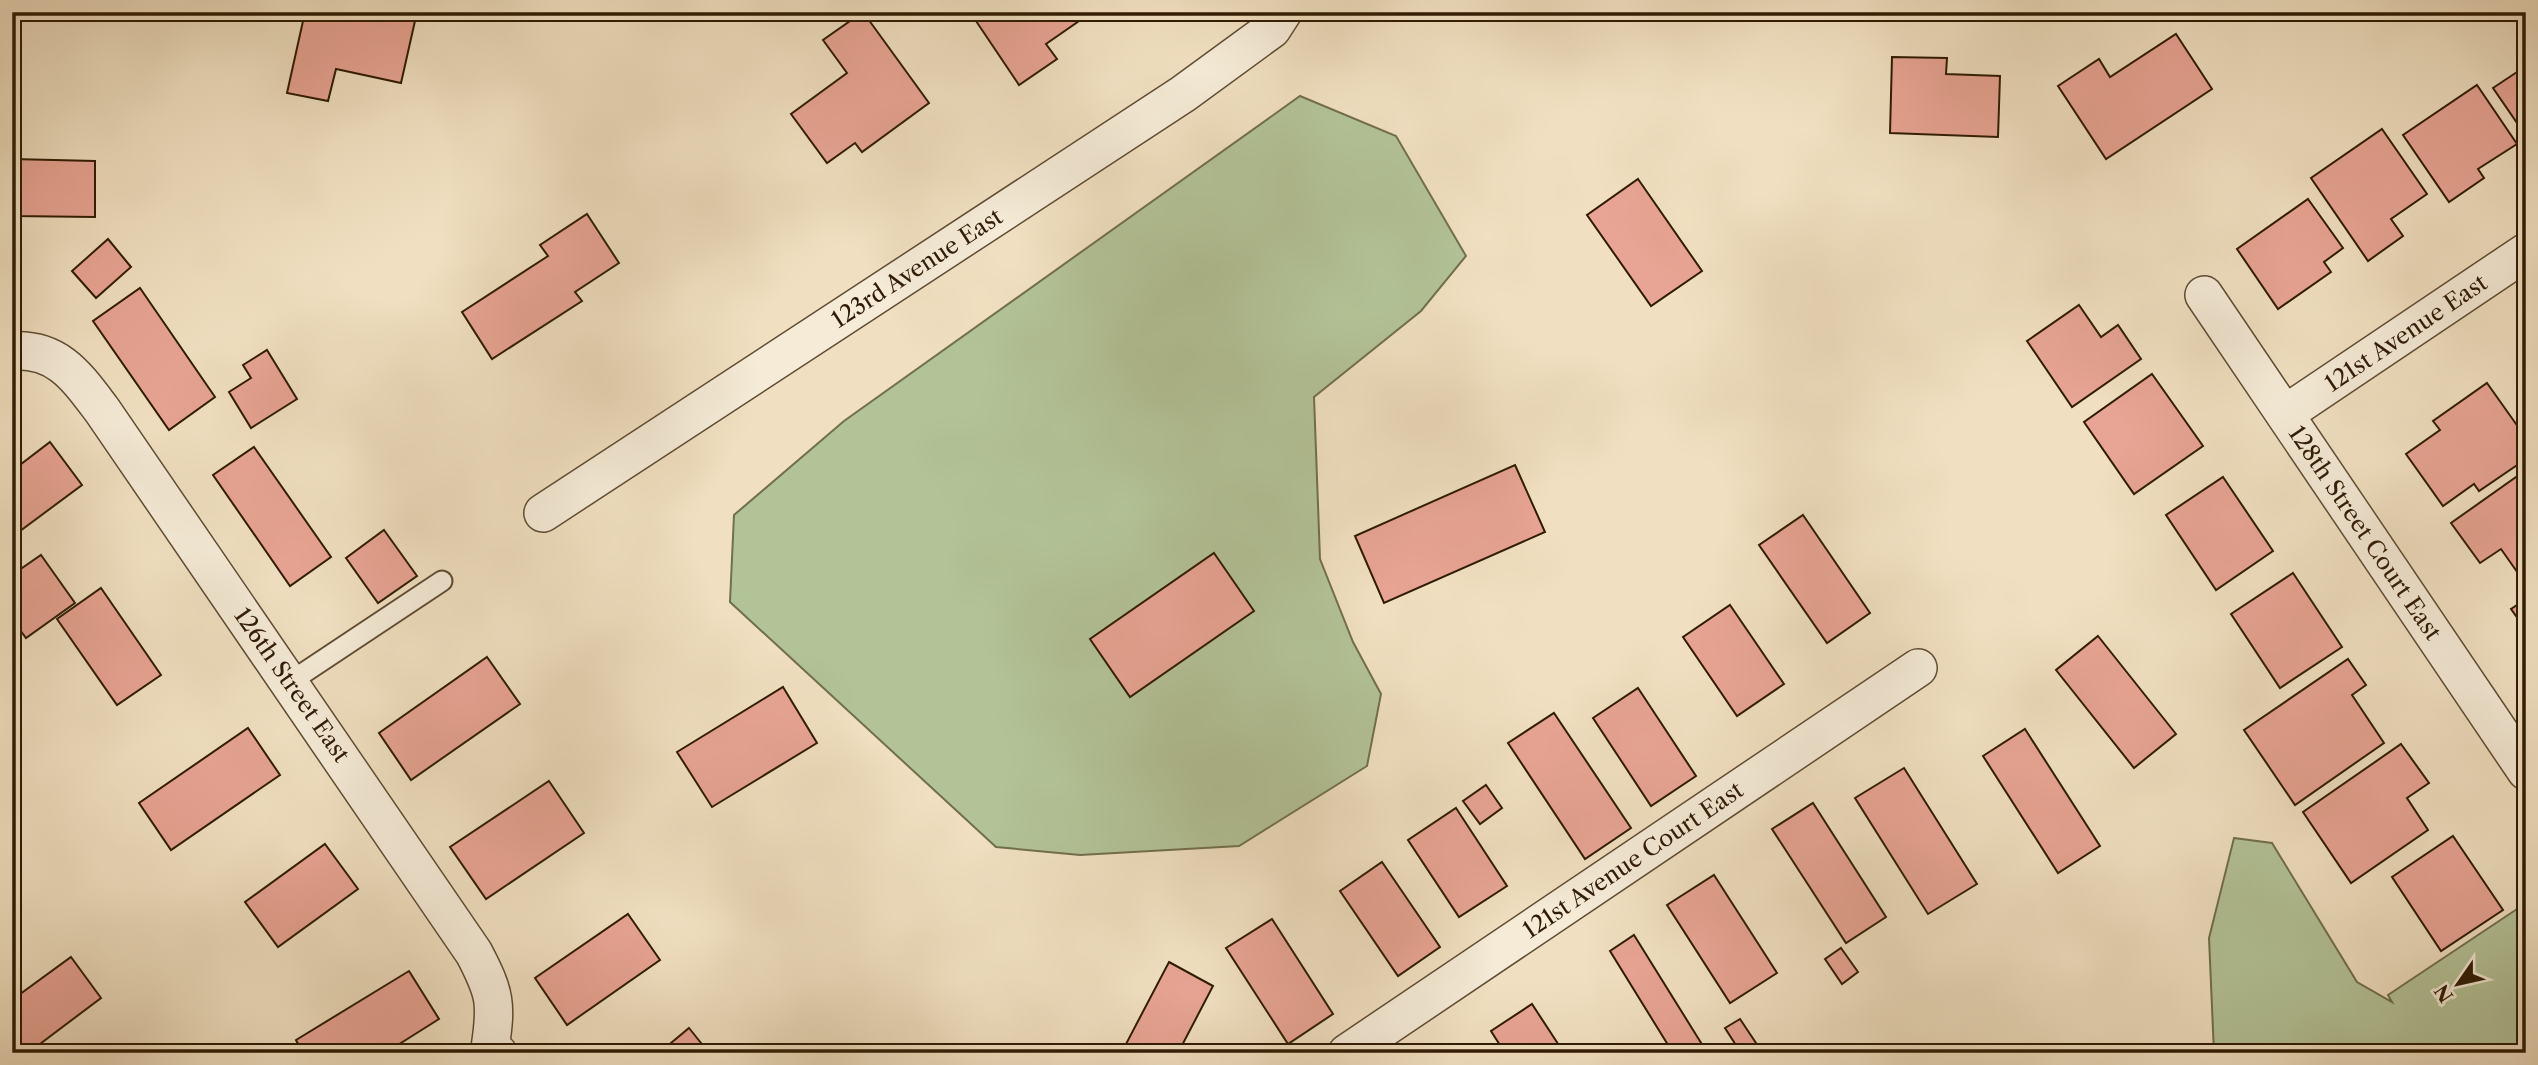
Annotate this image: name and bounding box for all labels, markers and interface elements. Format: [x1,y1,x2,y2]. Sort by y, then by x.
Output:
street label: 123rd Avenue East [826,202,1008,334]
street label: 121st Avenue East [2320,268,2492,398]
street label: 128th Street Court East [2283,421,2447,645]
street label: 126th Street East [228,602,356,768]
street label: 121st Avenue Court East [1518,776,1748,944]
north arrow [2422,950,2492,1020]
text: N [2430,980,2458,1007]

